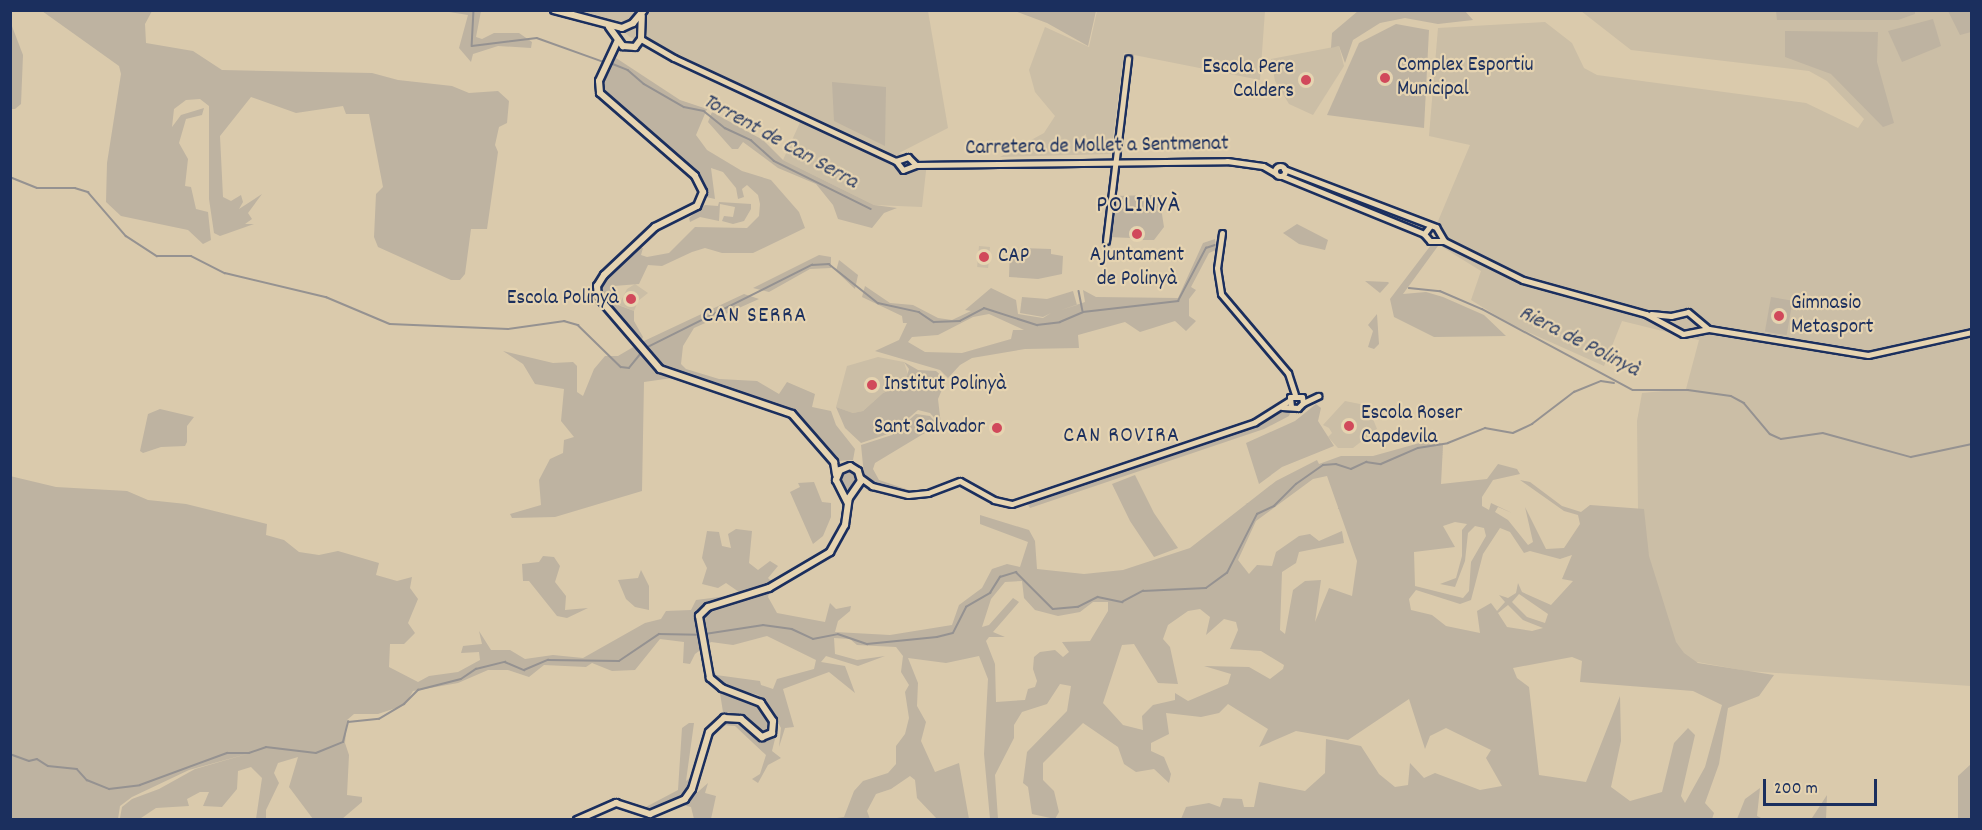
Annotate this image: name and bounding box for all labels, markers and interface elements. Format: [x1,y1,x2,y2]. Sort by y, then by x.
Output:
place label: Complex Esportiu Municipal [1397,53,1533,103]
place label: Escola Pere Calders [1202,55,1294,105]
marker: Complex Esportiu Municipal [1378,71,1392,85]
marker: Escola Pere Calders [1299,73,1313,87]
water label: Torrent de Can Serra [698,88,862,196]
street label: Carretera de Mollet a Sentmenat [965,132,1229,162]
district label: POLINYÀ [1096,193,1182,221]
marker: Ajuntament de Polinyà [1130,227,1144,241]
place label: Ajuntament de Polinyà [1090,243,1184,293]
place label: CAP [998,244,1029,270]
marker: CAP [975,248,993,266]
place label: Escola Polinyà [507,286,619,312]
place label: Gimnasio Metasport [1791,291,1874,341]
marker: Escola Polinyà [624,292,638,306]
water label: Riera de Polinyà [1514,300,1644,384]
district label: CAN SERRA [702,304,808,330]
marker: Gimnasio Metasport [1772,309,1786,323]
place label: Institut Polinyà [884,372,1006,398]
marker: Institut Polinyà [865,378,879,392]
place label: Escola Roser Capdevila [1361,401,1462,451]
place label: Sant Salvador [874,415,985,441]
marker: Escola Roser Capdevila [1342,419,1356,433]
marker: Sant Salvador [990,421,1004,435]
district label: CAN ROVIRA [1063,424,1181,450]
scale bar [1766,767,1880,805]
text: 200 m [1774,777,1818,802]

